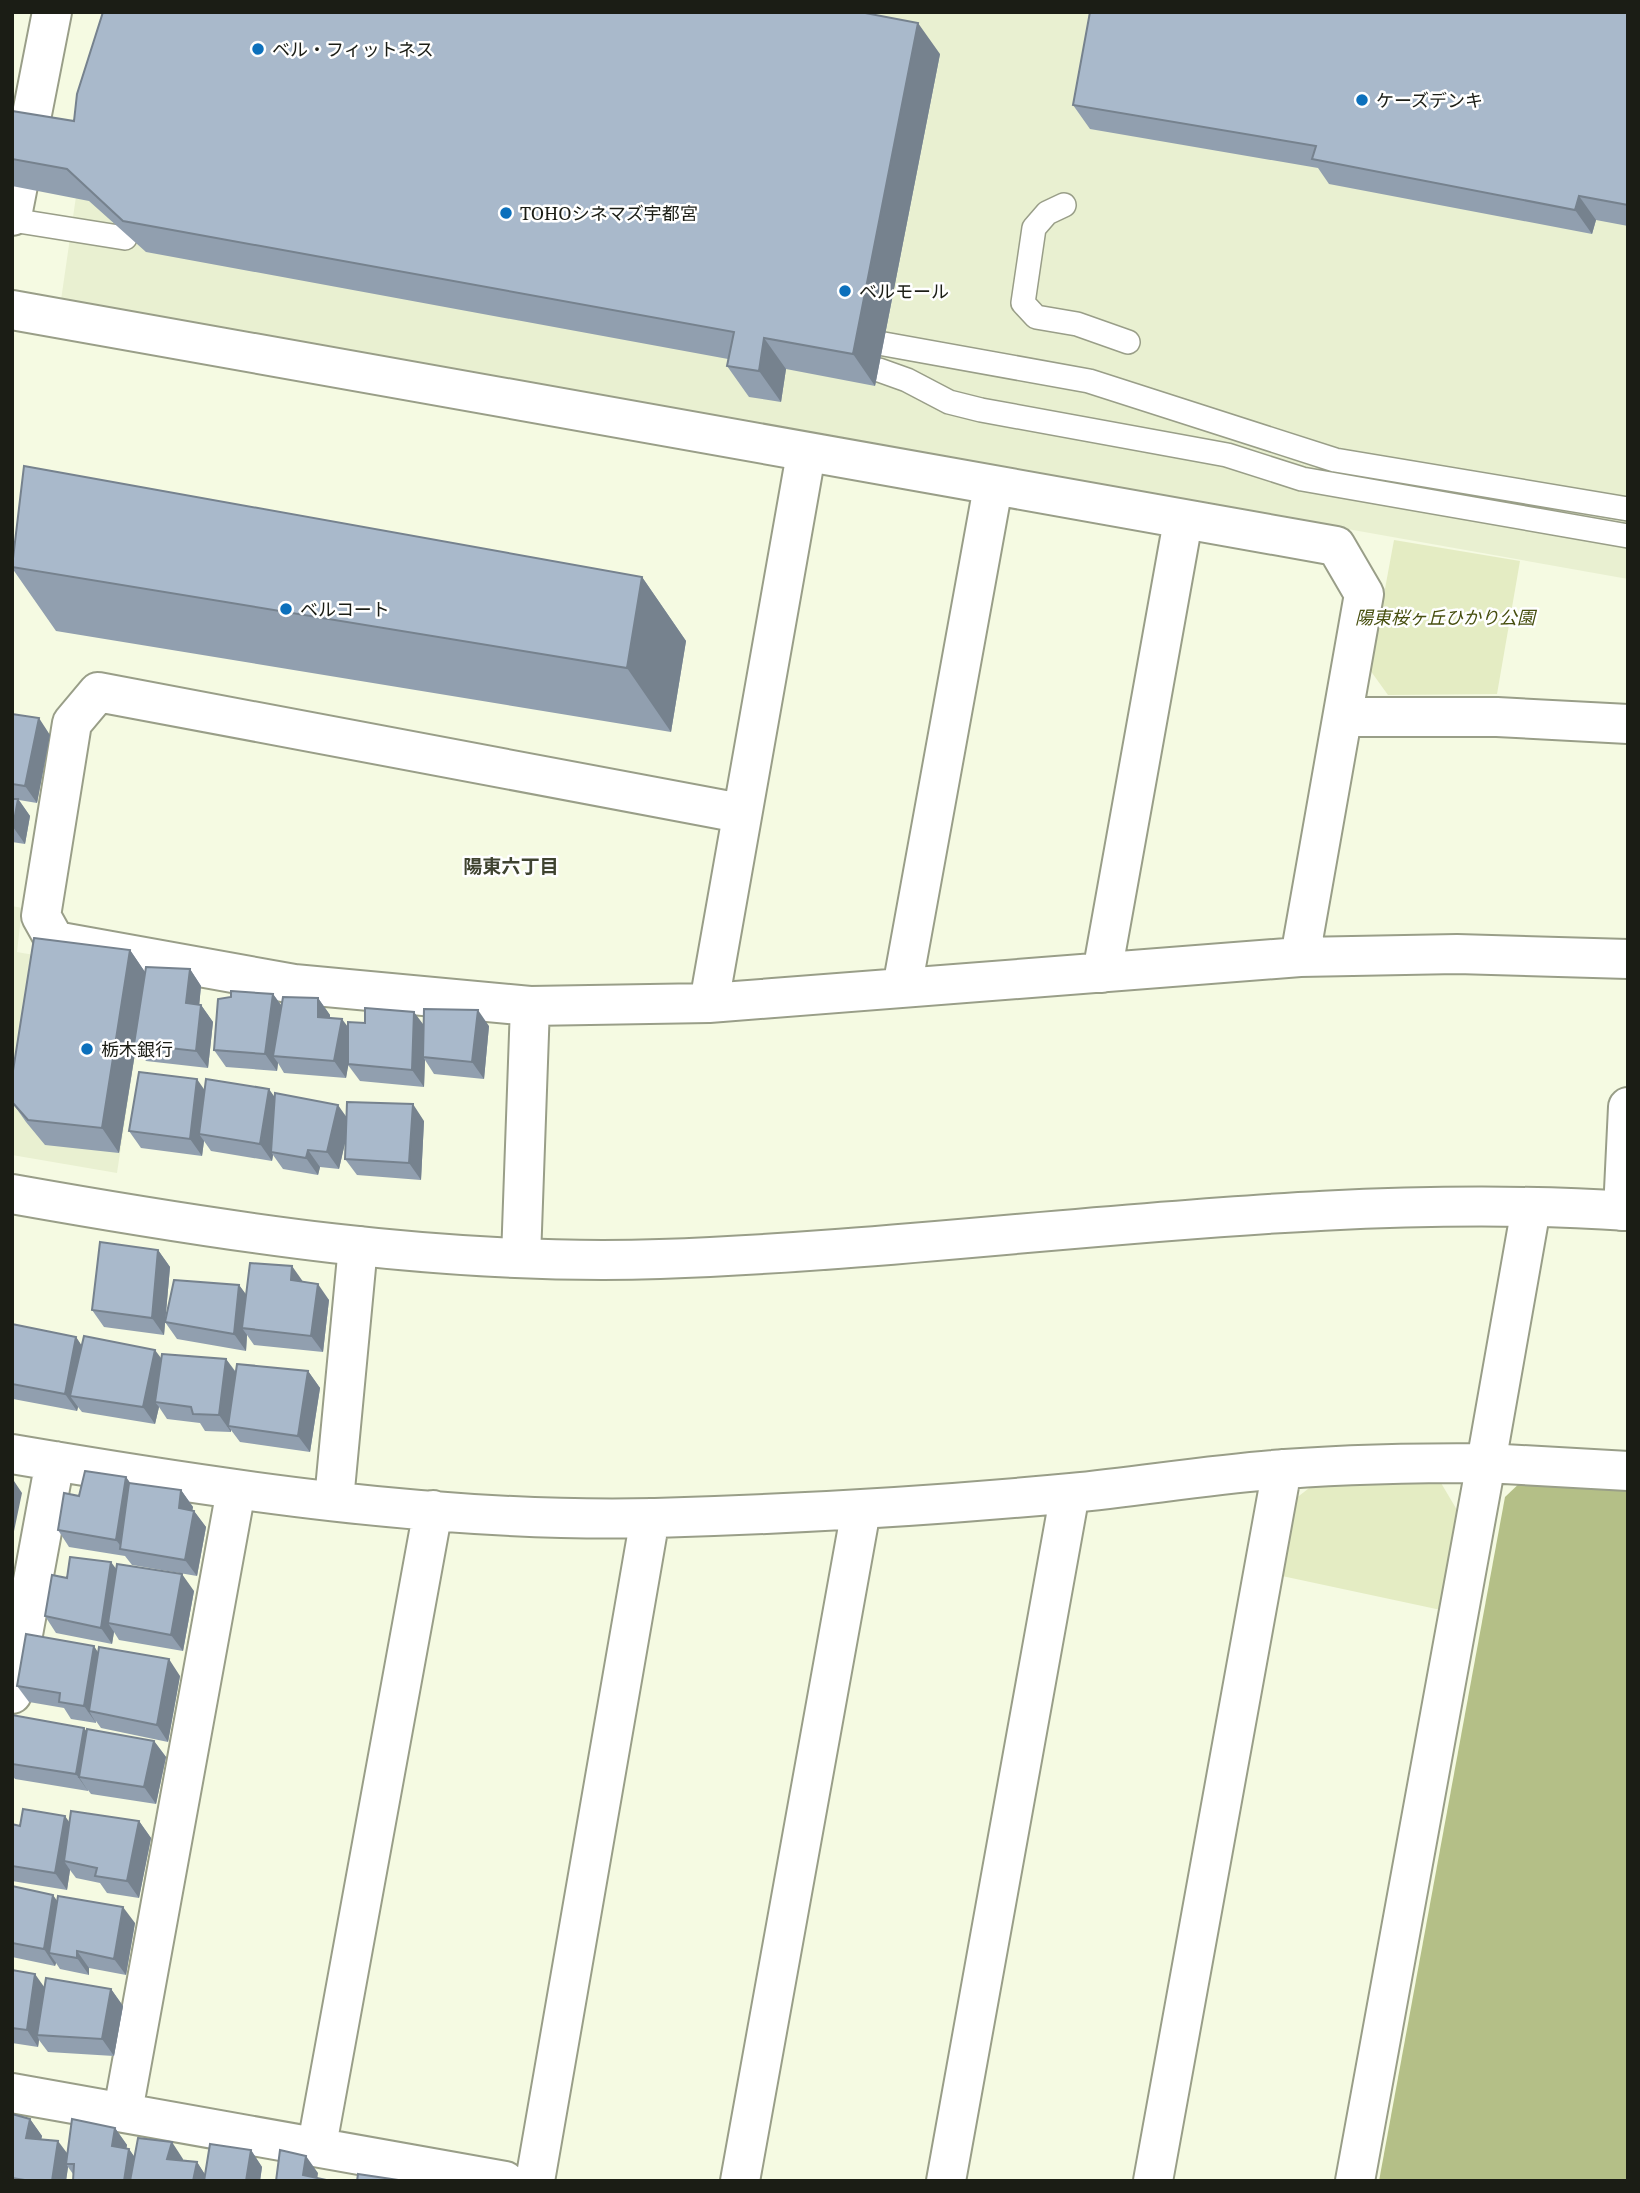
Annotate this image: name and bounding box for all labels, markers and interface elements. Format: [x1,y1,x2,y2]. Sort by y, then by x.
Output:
place label: ベル・フィットネス [272,37,434,61]
marker: ベル・フィットネス [250,41,266,57]
place label: ケーズデンキ [1376,88,1483,112]
marker: ケーズデンキ [1354,92,1370,108]
place label: TOHOシネマズ宇都宮 [520,201,698,225]
marker: TOHOシネマズ宇都宮 [498,205,514,221]
place label: ベルモール [859,279,949,303]
marker: ベルモール [837,283,853,299]
place label: ベルコート [300,597,390,621]
marker: ベルコート [278,601,294,617]
park label: 陽東桜ヶ丘ひかり公園 [1355,605,1538,629]
district label: 陽東六丁目 [463,853,559,879]
place label: 栃木銀行 [101,1037,173,1061]
marker: 栃木銀行 [79,1041,95,1057]

